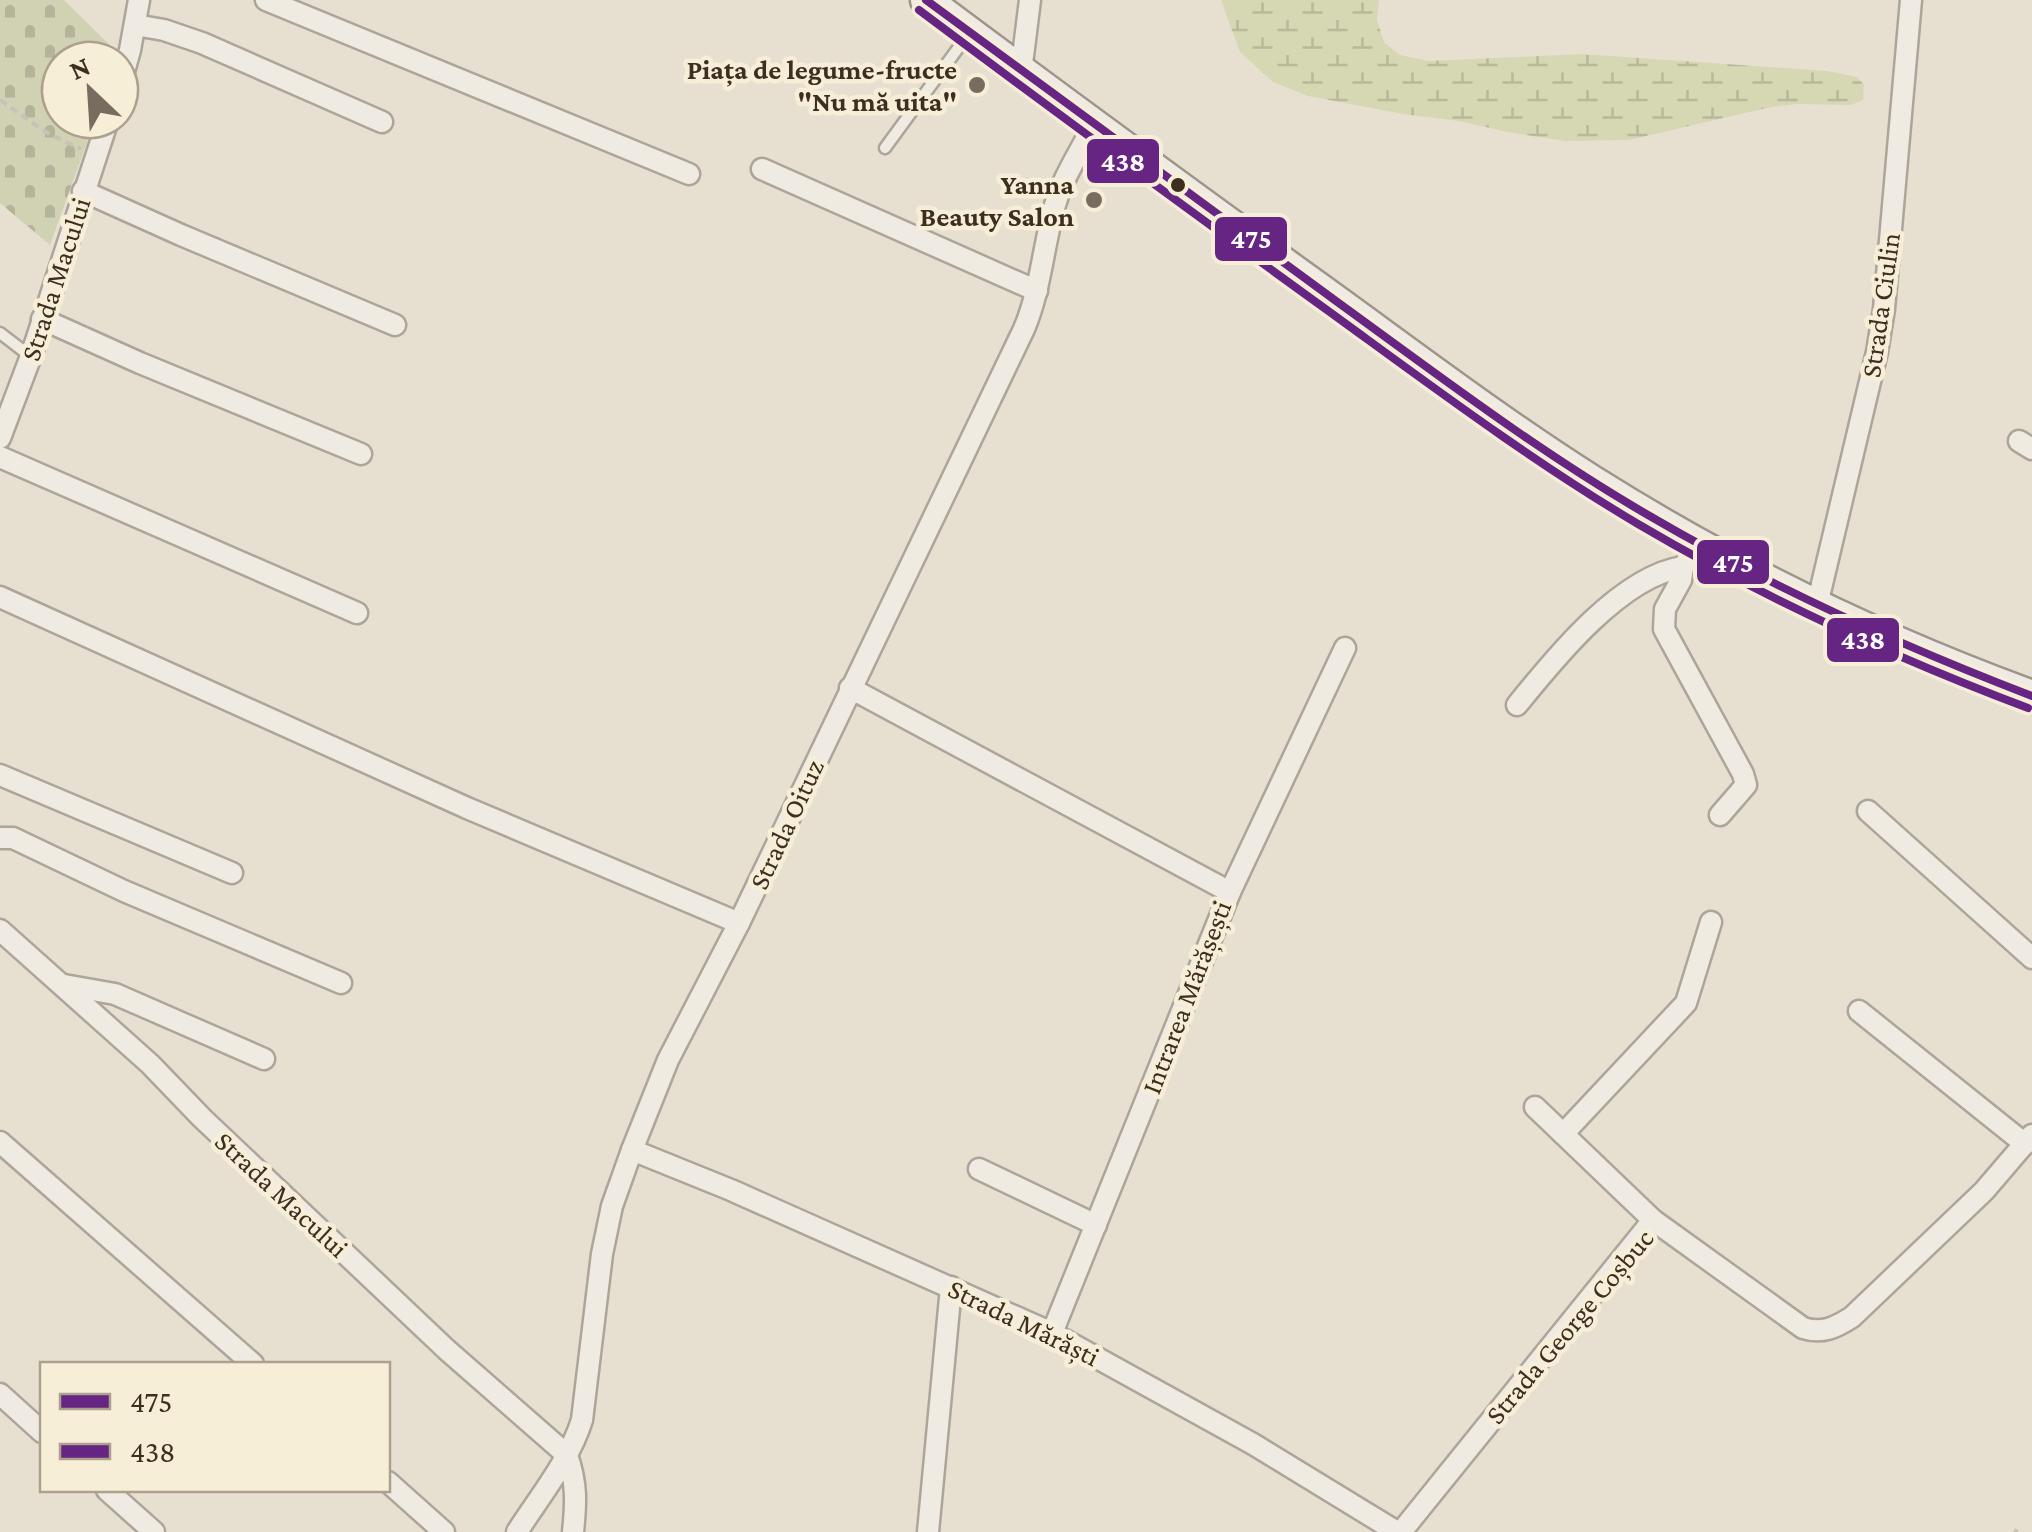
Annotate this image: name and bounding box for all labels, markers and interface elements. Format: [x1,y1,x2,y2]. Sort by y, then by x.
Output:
north arrow [40,40,140,140]
text: N [64,50,95,86]
place label: Piața de legume-fructe "Nu mă uita" [687,54,957,117]
marker: Piața de legume-fructe "Nu mă uita" [966,74,988,96]
line badge: 438 [1085,137,1161,185]
text: 438 [1101,146,1145,177]
place label: Yanna Beauty Salon [920,169,1074,232]
unlabelled marker [1168,175,1188,195]
marker: Yanna Beauty Salon [1083,189,1105,211]
street label: Strada Macului [14,194,96,365]
line badge: 475 [1213,215,1289,263]
text: 475 [1230,223,1272,254]
street label: Strada Ciulin [1855,231,1906,380]
line badge: 475 [1695,538,1771,586]
text: 475 [1712,547,1754,578]
line badge: 438 [1825,616,1901,664]
text: 438 [1841,624,1885,655]
street label: Strada Oituz [743,754,830,894]
street label: Intrarea Mărășești [1135,896,1239,1099]
street label: Strada Macului [209,1125,354,1264]
street label: Strada George Coșbuc [1479,1223,1661,1431]
street label: Strada Mărăști [942,1273,1104,1374]
legend [40,1362,390,1492]
text: 475 [130,1385,172,1418]
text: 438 [130,1435,175,1468]

